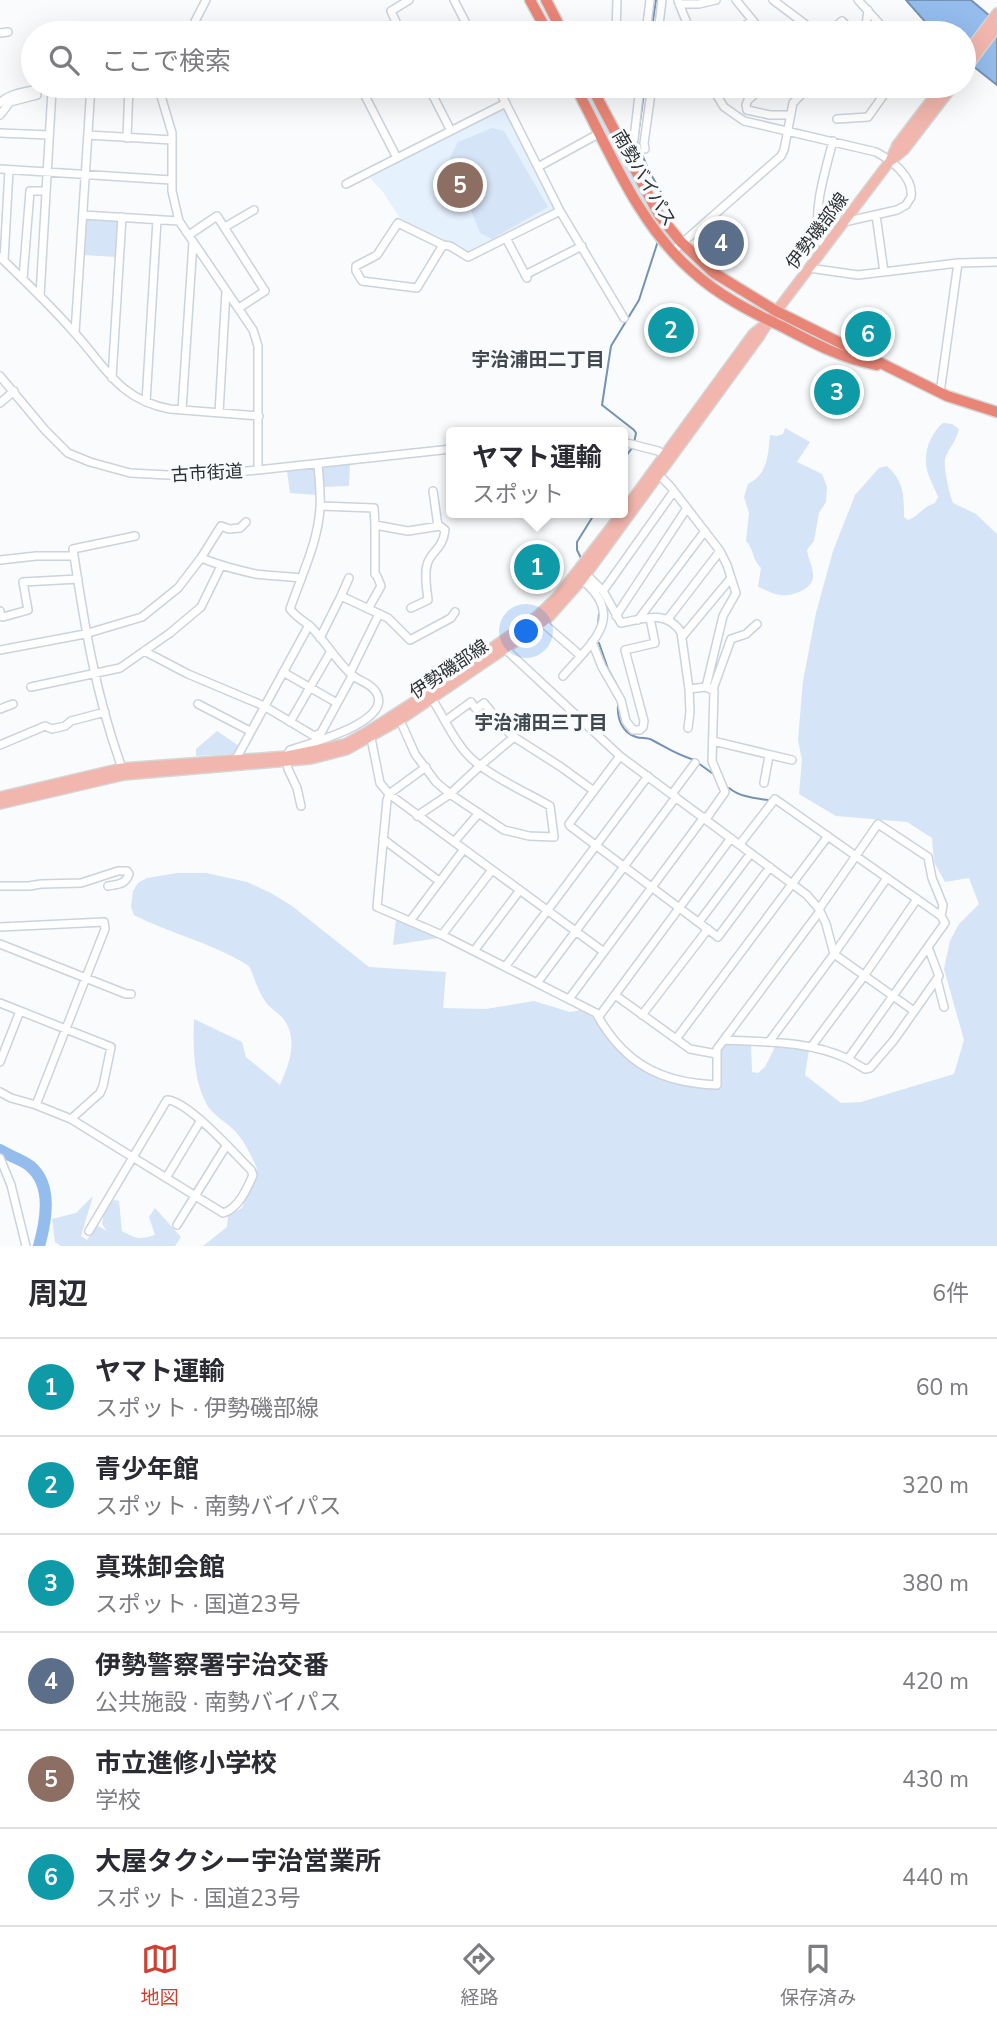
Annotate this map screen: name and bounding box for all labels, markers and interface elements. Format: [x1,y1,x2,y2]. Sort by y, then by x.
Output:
search box [21,21,976,98]
icon: search [45,41,83,79]
text: ここで検索 [101,44,231,79]
street label: 南勢バイパス [607,125,681,231]
pin: 5 [437,159,483,211]
street label: 伊勢磯部線 [780,188,854,274]
pin: 4 [698,217,744,269]
pin: 2 [648,304,694,356]
pin: 6 [845,308,891,360]
district label: 宇治浦田二丁目 [471,347,605,373]
pin: 3 [814,366,860,418]
popup [446,427,628,518]
text: ヤマト運輸 [472,440,602,475]
street label: 古市街道 [170,459,244,487]
text: スポット [472,479,564,510]
pin: 1 [514,541,560,593]
your location [509,614,543,648]
street label: 伊勢磯部線 [405,634,493,704]
district label: 宇治浦田三丁目 [474,710,608,736]
text: 周辺 [28,1274,88,1315]
text: 6件 [932,1278,969,1309]
text: ヤマト運輸 [95,1354,225,1389]
text: 1 [44,1372,58,1403]
text: 60 m [916,1372,969,1403]
text: スポット · 伊勢磯部線 [95,1393,319,1424]
text: 青少年館 [95,1452,199,1487]
text: 2 [44,1470,58,1501]
text: 320 m [902,1470,969,1501]
text: スポット · 南勢バイパス [95,1491,342,1522]
text: 真珠卸会館 [95,1550,225,1585]
text: 3 [44,1568,58,1599]
text: 380 m [902,1568,969,1599]
text: スポット · 国道23号 [95,1589,301,1620]
text: 伊勢警察署宇治交番 [95,1648,329,1683]
text: 4 [44,1666,58,1697]
text: 420 m [902,1666,969,1697]
text: 公共施設 · 南勢バイパス [95,1687,342,1718]
text: 市立進修小学校 [95,1746,277,1781]
text: 5 [44,1764,58,1795]
text: 430 m [902,1764,969,1795]
text: 学校 [95,1785,141,1816]
text: 大屋タクシー宇治営業所 [95,1844,381,1879]
text: 6 [44,1862,58,1893]
text: 440 m [902,1862,969,1893]
text: スポット · 国道23号 [95,1883,301,1914]
tab: 地図 [141,1940,179,2011]
tab: 経路 [460,1940,498,2011]
tab: 保存済み [780,1940,856,2011]

